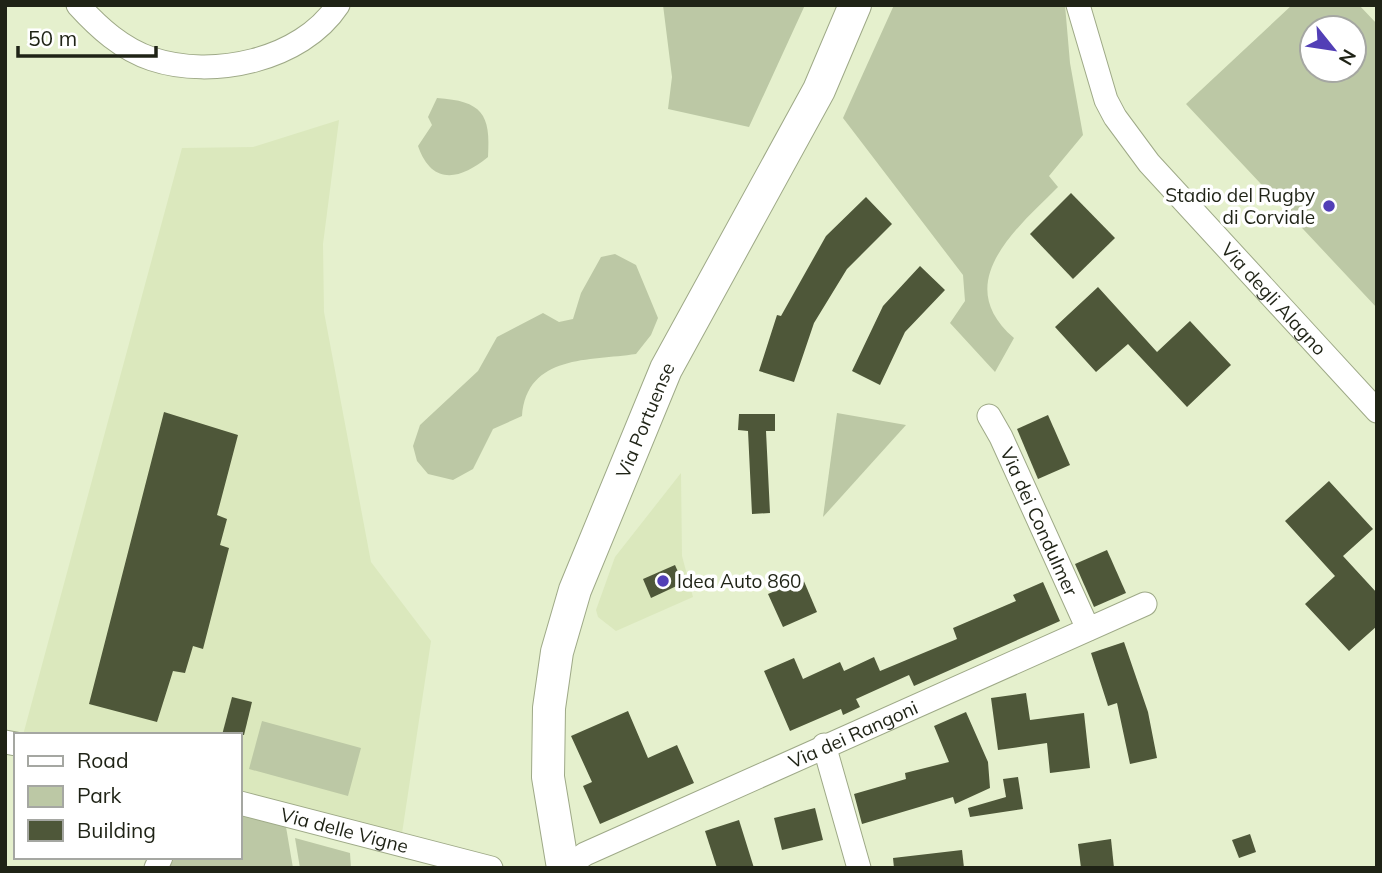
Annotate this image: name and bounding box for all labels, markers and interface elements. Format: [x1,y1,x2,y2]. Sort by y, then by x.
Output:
scale bar [18,14,156,58]
north arrow [1298,14,1368,84]
text: 50 m [28,25,77,51]
text: N [1334,45,1362,70]
place label: Stadio del Rugby di Corviale [1165,183,1315,229]
marker: Stadio del Rugby di Corviale [1321,198,1337,214]
street label: Via degli Alagno [1216,237,1332,360]
street label: Via Portuense [610,358,680,482]
street label: Via dei Condulmer [995,443,1083,600]
place label: Idea Auto 860 [677,569,802,593]
marker: Idea Auto 860 [655,573,671,589]
street label: Via dei Rangoni [785,695,921,774]
legend [14,733,242,859]
text: Road [77,747,128,773]
text: Park [77,782,121,808]
street label: Via delle Vigne [278,802,411,858]
text: Building [77,817,156,843]

